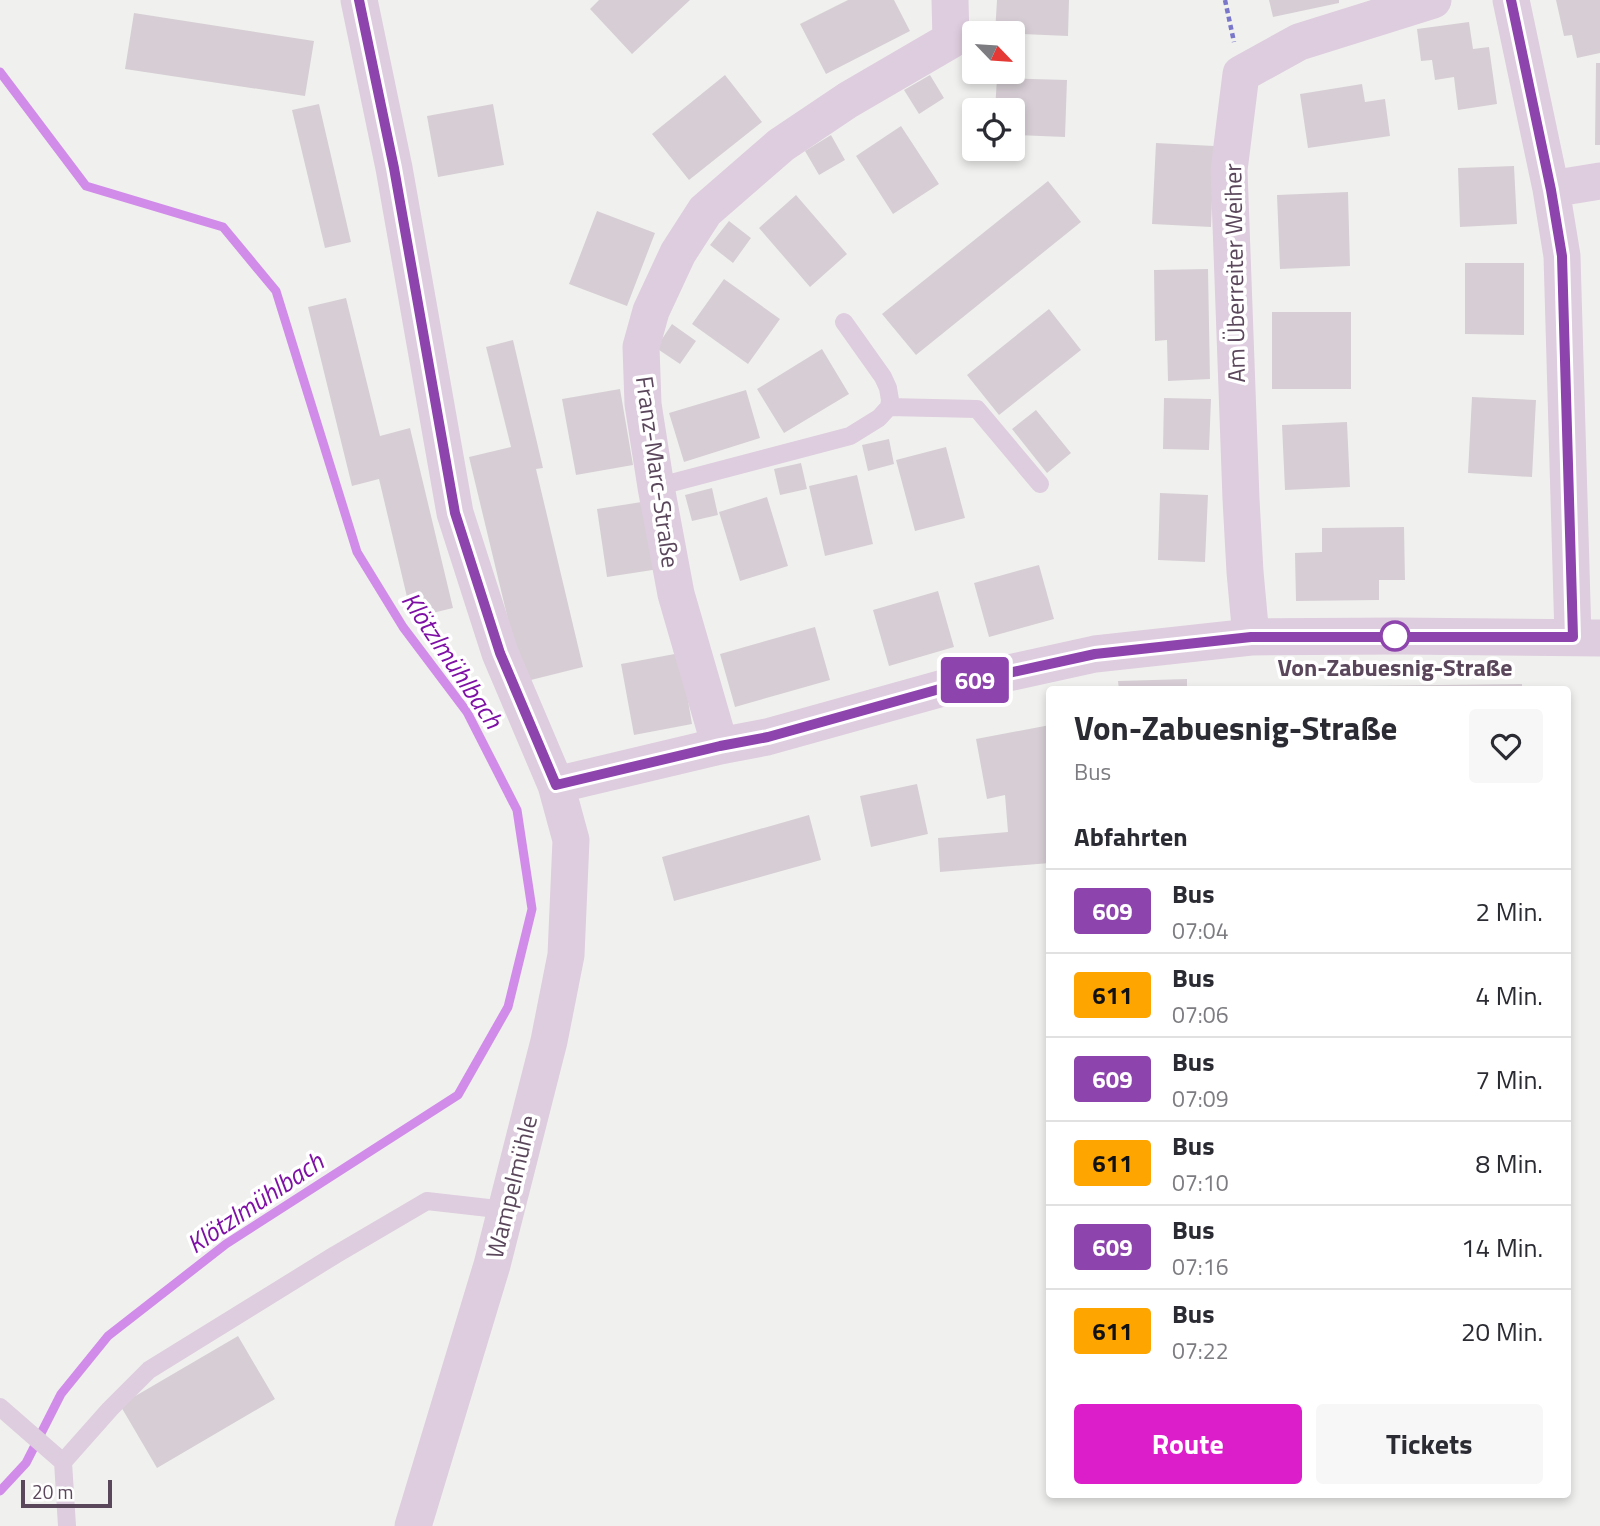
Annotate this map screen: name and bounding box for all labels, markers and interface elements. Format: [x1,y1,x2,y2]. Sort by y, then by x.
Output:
north arrow [962,21,1026,84]
map controls [962,21,1025,161]
button: locate [962,98,1025,161]
street label: Am Überreiter Weiher [1214,163,1254,383]
street label: Franz-Marc-Straße [627,374,689,570]
water label: Klötzlmühlbach [392,583,513,737]
marker: Von-Zabuesnig-Straße [1380,621,1410,651]
place label: Von-Zabuesnig-Straße [1277,649,1513,685]
line badge: 609 [935,657,1015,703]
text: 609 [955,662,995,698]
text: Von-Zabuesnig-Straße [1074,703,1397,753]
button: heart [1469,709,1543,783]
text: Bus [1074,754,1111,789]
text: Abfahrten [1074,817,1188,856]
text: Bus [1172,874,1214,913]
text: 2 Min. [1476,892,1543,931]
text: 609 [1092,893,1133,929]
text: 07:04 [1172,913,1229,948]
text: Bus [1172,958,1214,997]
text: 4 Min. [1476,976,1543,1015]
text: 611 [1092,977,1133,1013]
text: 07:06 [1172,997,1229,1032]
text: Bus [1172,1042,1214,1081]
text: 7 Min. [1476,1060,1543,1099]
text: 609 [1092,1061,1133,1097]
text: 07:09 [1172,1081,1229,1116]
street label: Wampelmühle [476,1111,546,1262]
text: Bus [1172,1126,1214,1165]
water label: Klötzlmühlbach [178,1142,332,1263]
text: 8 Min. [1476,1144,1543,1183]
text: 611 [1092,1145,1133,1181]
text: 07:10 [1172,1165,1229,1200]
text: Bus [1172,1210,1214,1249]
text: 14 Min. [1461,1228,1543,1267]
text: 609 [1092,1229,1133,1265]
text: 07:16 [1172,1249,1229,1284]
text: Bus [1172,1294,1214,1333]
text: 20 Min. [1461,1312,1543,1351]
text: 611 [1092,1313,1133,1349]
text: 07:22 [1172,1333,1229,1368]
button: Route [1074,1404,1302,1484]
button: Tickets [1316,1404,1543,1484]
scale bar [21,1477,112,1509]
text: 20 m [32,1477,73,1506]

